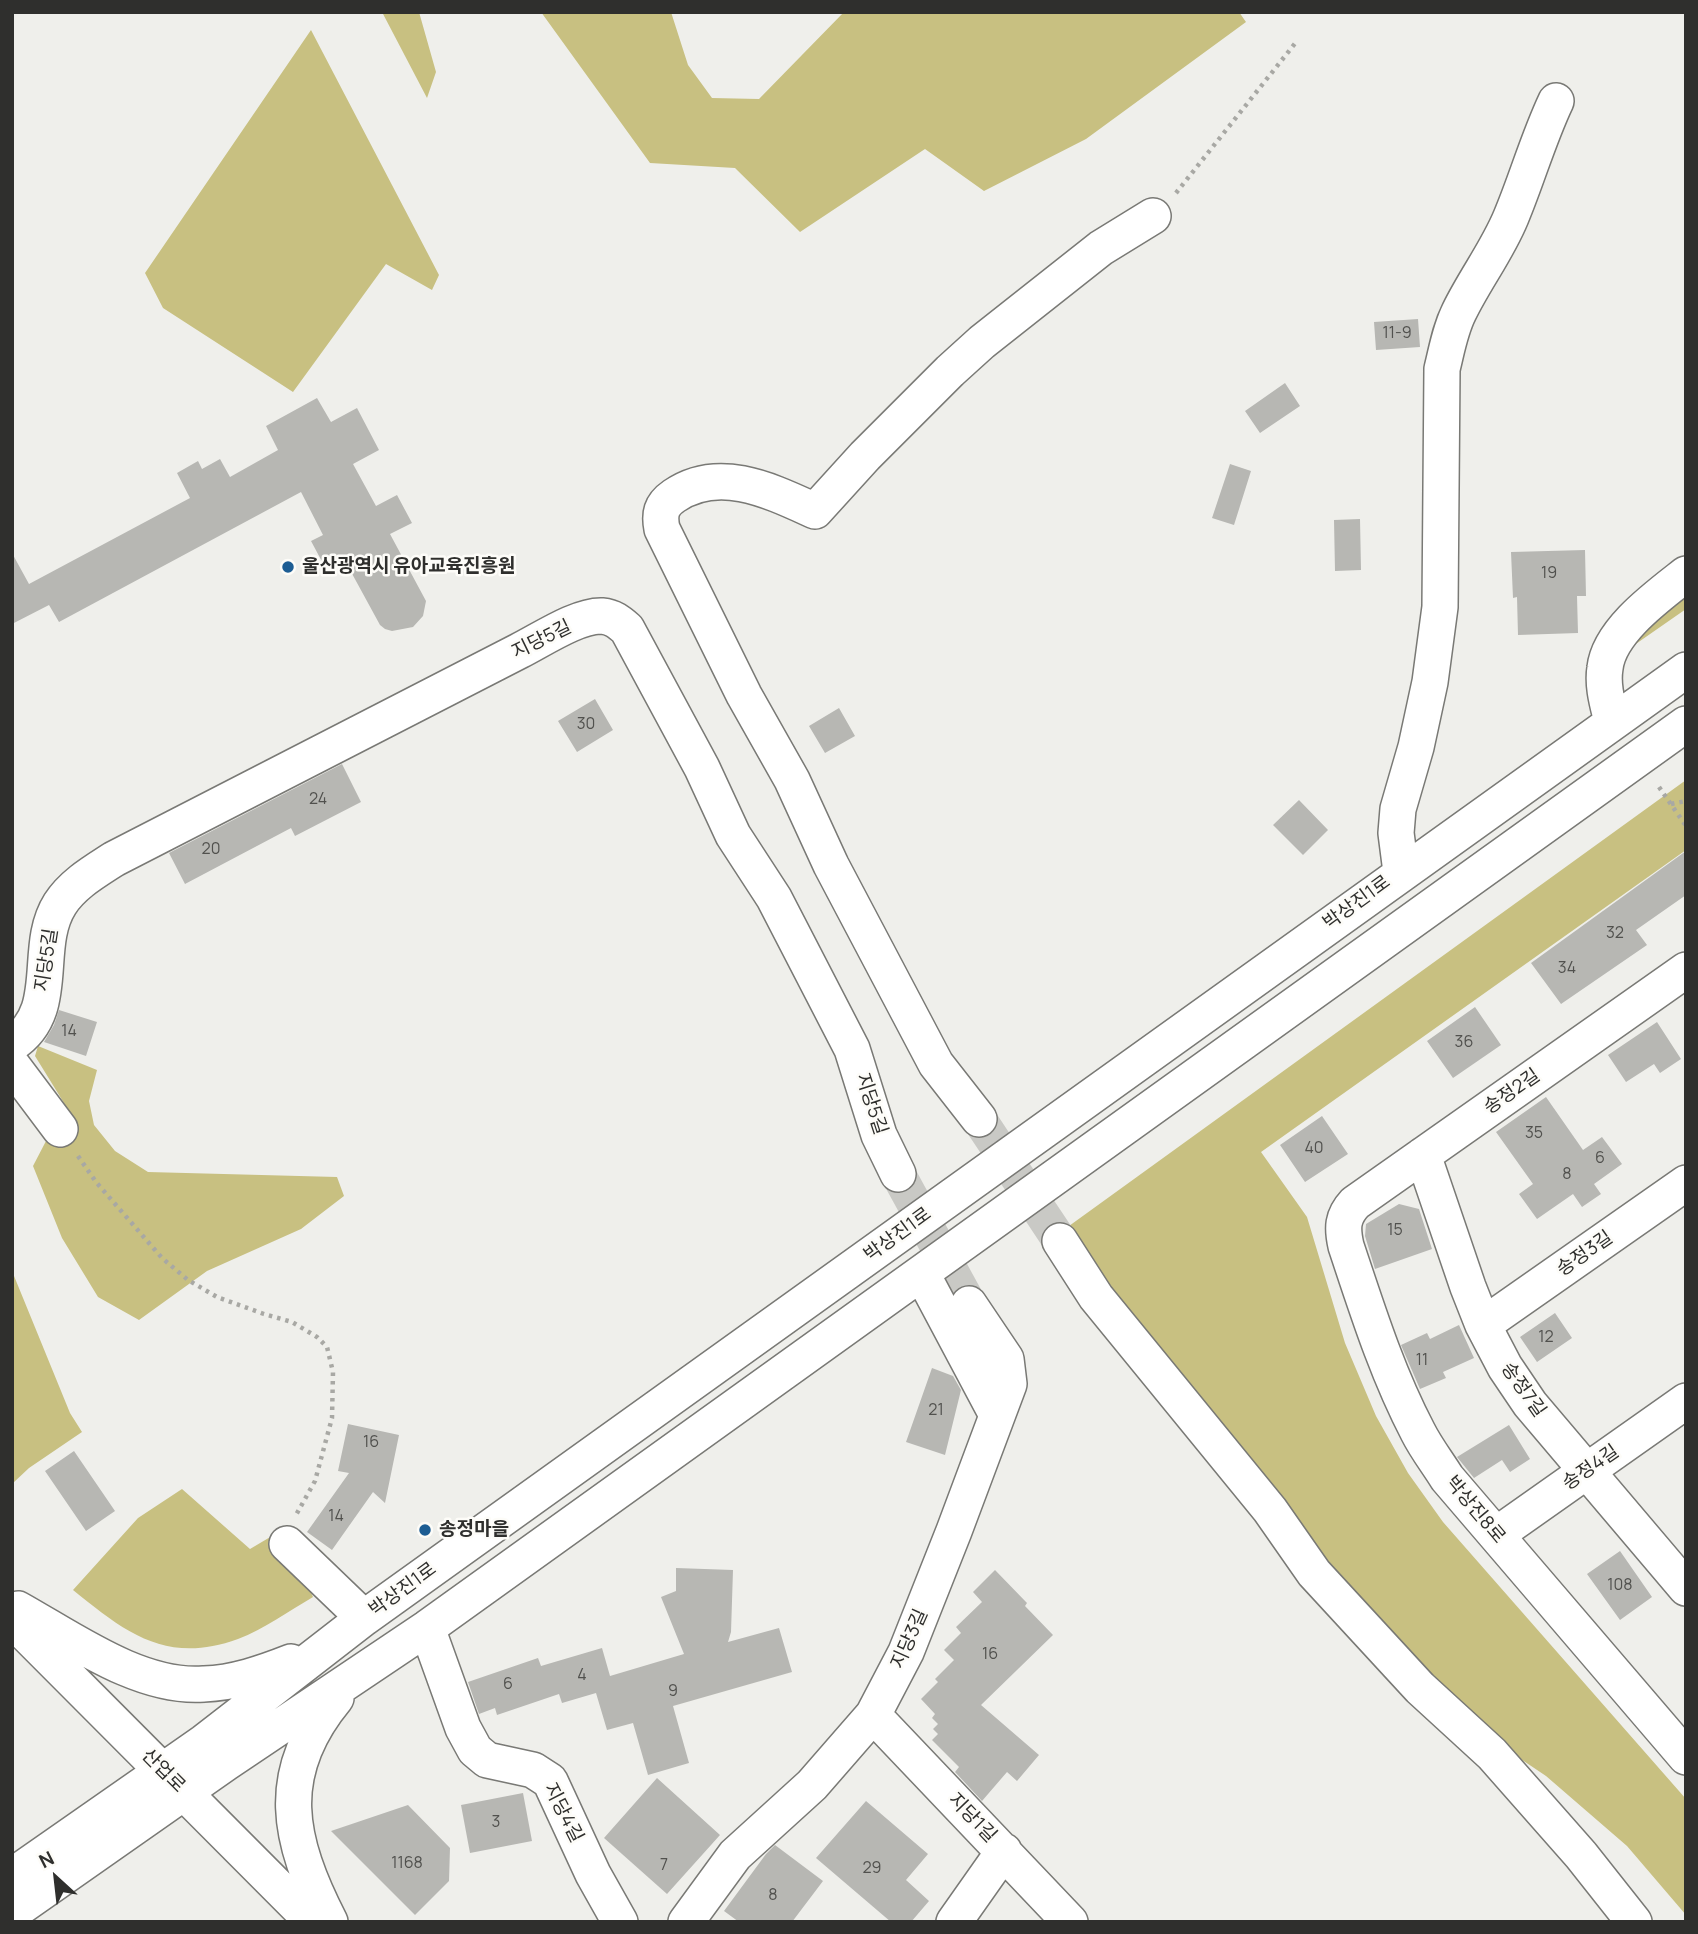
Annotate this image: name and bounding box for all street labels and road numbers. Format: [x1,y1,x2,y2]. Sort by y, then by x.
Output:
street label: 지당5길 [509,616,575,664]
street label: 박상진1로 [1319,871,1395,935]
street label: 지당5길 [31,927,63,993]
street label: 송정2길 [1480,1065,1544,1119]
street label: 지당5길 [850,1070,892,1138]
street label: 박상진1로 [860,1203,936,1267]
street label: 송정3길 [1553,1227,1617,1281]
street label: 송정7길 [1496,1358,1550,1422]
street label: 송정4길 [1558,1440,1624,1496]
street label: 박상진8로 [1440,1472,1510,1548]
street label: 박상진1로 [365,1558,441,1622]
street label: 지당3길 [887,1606,933,1672]
street label: 산업로 [136,1744,190,1798]
street label: 지당4길 [538,1779,588,1847]
street label: 지당1길 [943,1789,1001,1847]

